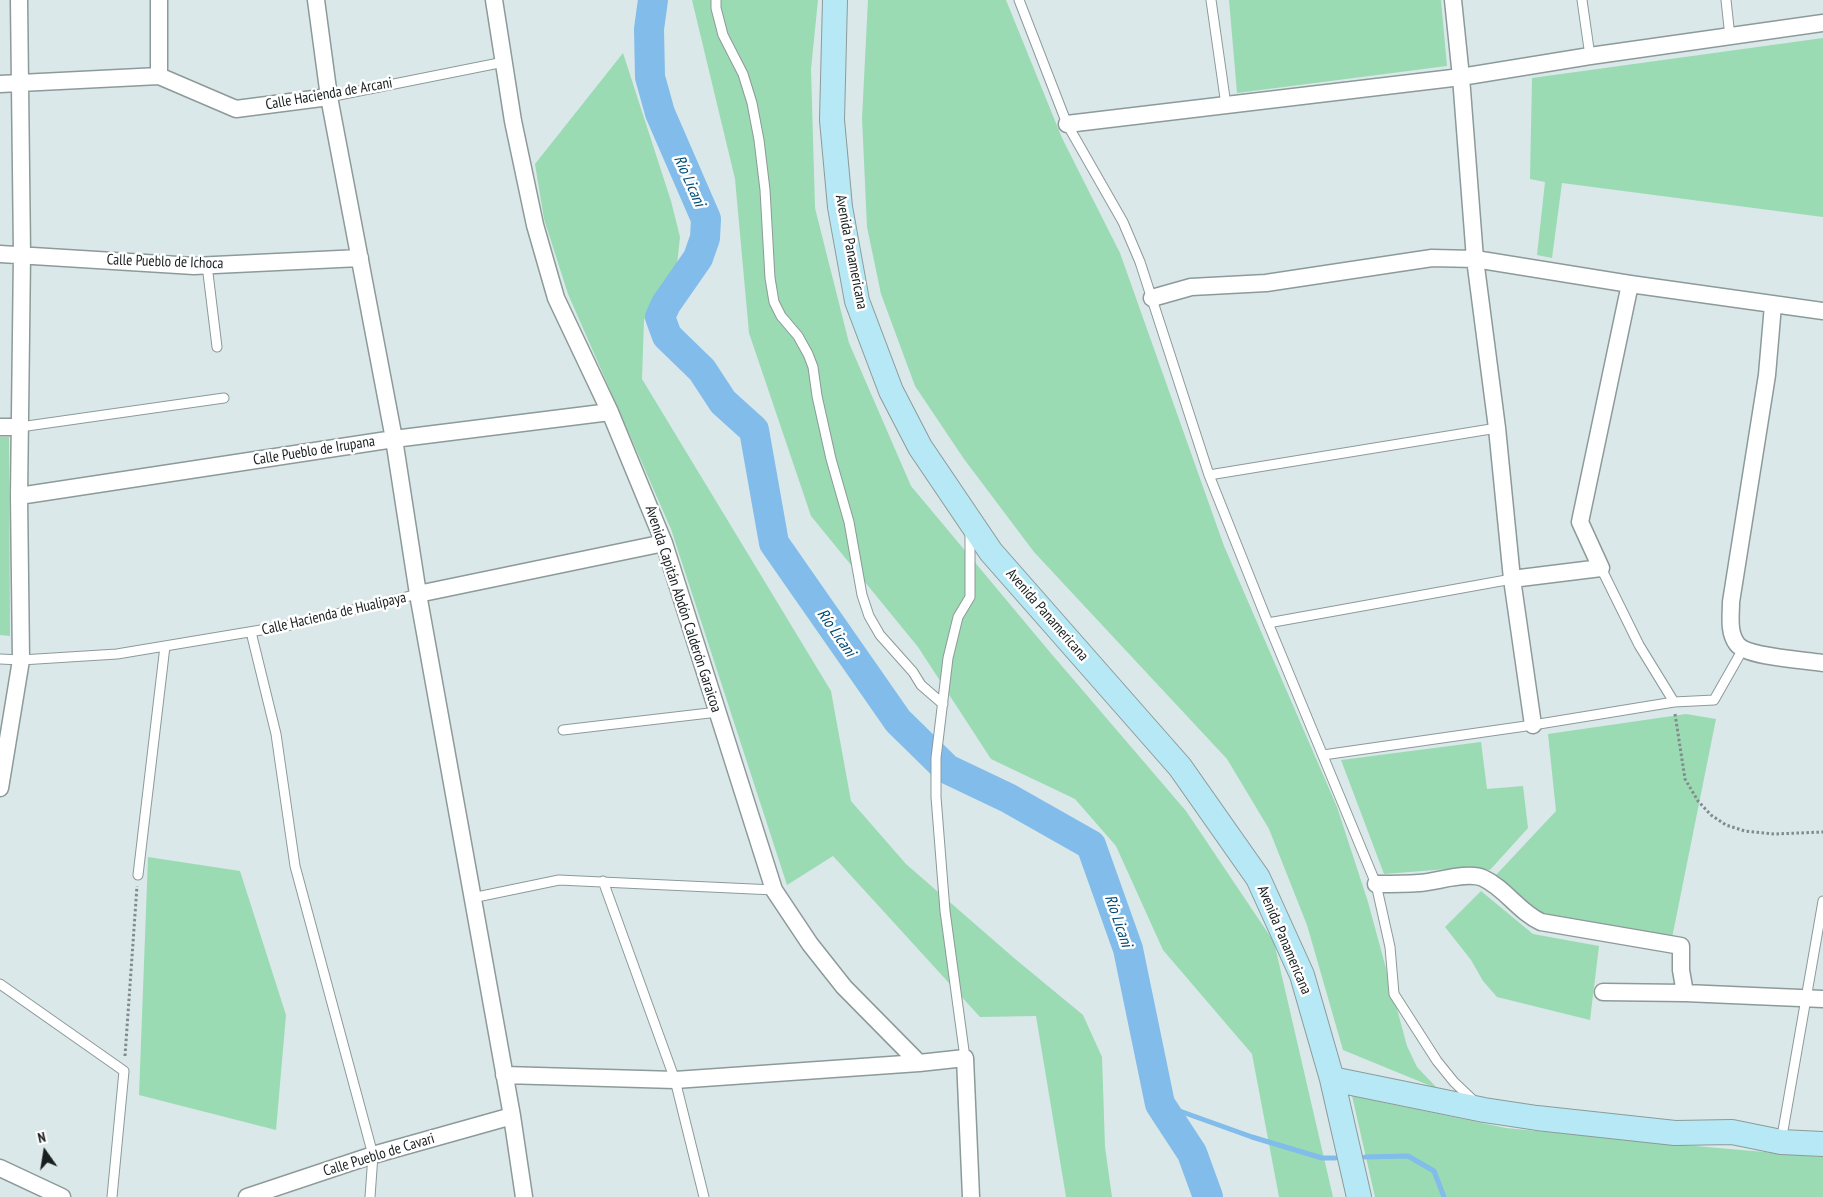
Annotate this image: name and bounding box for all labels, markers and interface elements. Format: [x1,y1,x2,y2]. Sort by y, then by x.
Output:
street label: Calle Hacienda de Arcani [264,74,394,114]
water label: Río Licani [669,152,709,210]
street label: Avenida Panamericana [831,193,871,311]
street label: Calle Pueblo de Ichoca [106,251,224,273]
street label: Calle Pueblo de Irupana [252,433,376,469]
street label: Avenida Capitán Abdón Calderón Garaicoa [641,503,725,715]
street label: Avenida Panamericana [1002,565,1092,665]
street label: Calle Hacienda de Hualipaya [260,589,408,639]
water label: Río Licani [813,605,859,661]
street label: Avenida Panamericana [1253,883,1315,997]
water label: Río Licani [1100,892,1136,950]
north arrow [20,1127,70,1177]
text: N [36,1128,47,1147]
street label: Calle Pueblo de Cavari [321,1130,437,1180]

